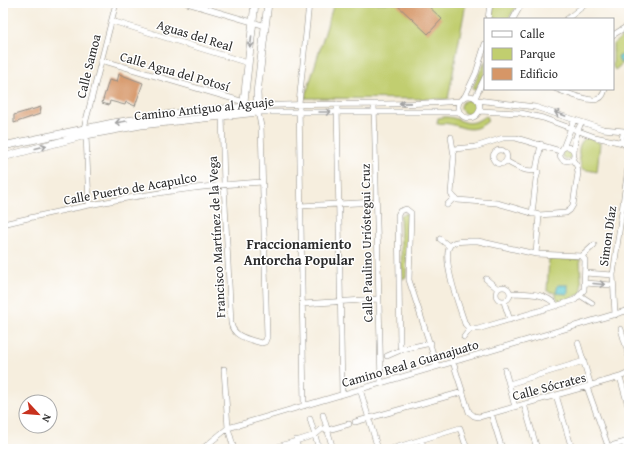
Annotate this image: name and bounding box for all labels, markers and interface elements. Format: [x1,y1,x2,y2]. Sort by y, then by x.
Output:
street label: Aguas del Real [155,15,235,56]
legend [484,18,614,90]
text: Calle [520,25,545,42]
street label: Calle Samoa [71,31,106,100]
one-way arrow [247,35,254,48]
text: Parque [520,45,556,62]
street label: Calle Agua del Potosí [118,47,232,96]
text: Edificio [520,65,558,82]
street label: Camino Antiguo al Aguaje [133,92,275,125]
one-way arrow [399,99,412,107]
one-way arrow [318,109,331,116]
one-way arrow [554,110,566,118]
one-way arrow [115,118,128,126]
one-way arrow [34,143,47,150]
street label: Francisco Martínez de la Vega [203,155,230,318]
street label: Calle Paulino Urióstegui Cruz [356,163,377,323]
street label: Calle Puerto de Acapulco [62,167,198,210]
street label: Simon Díaz [594,204,621,267]
district label: Fraccionamiento Antorcha Popular [244,234,355,270]
one-way arrow [592,280,605,287]
street label: Camino Real a Guanajuato [339,335,481,392]
street label: Calle Sócrates [510,368,588,405]
north arrow [18,394,58,434]
text: N [38,412,56,426]

